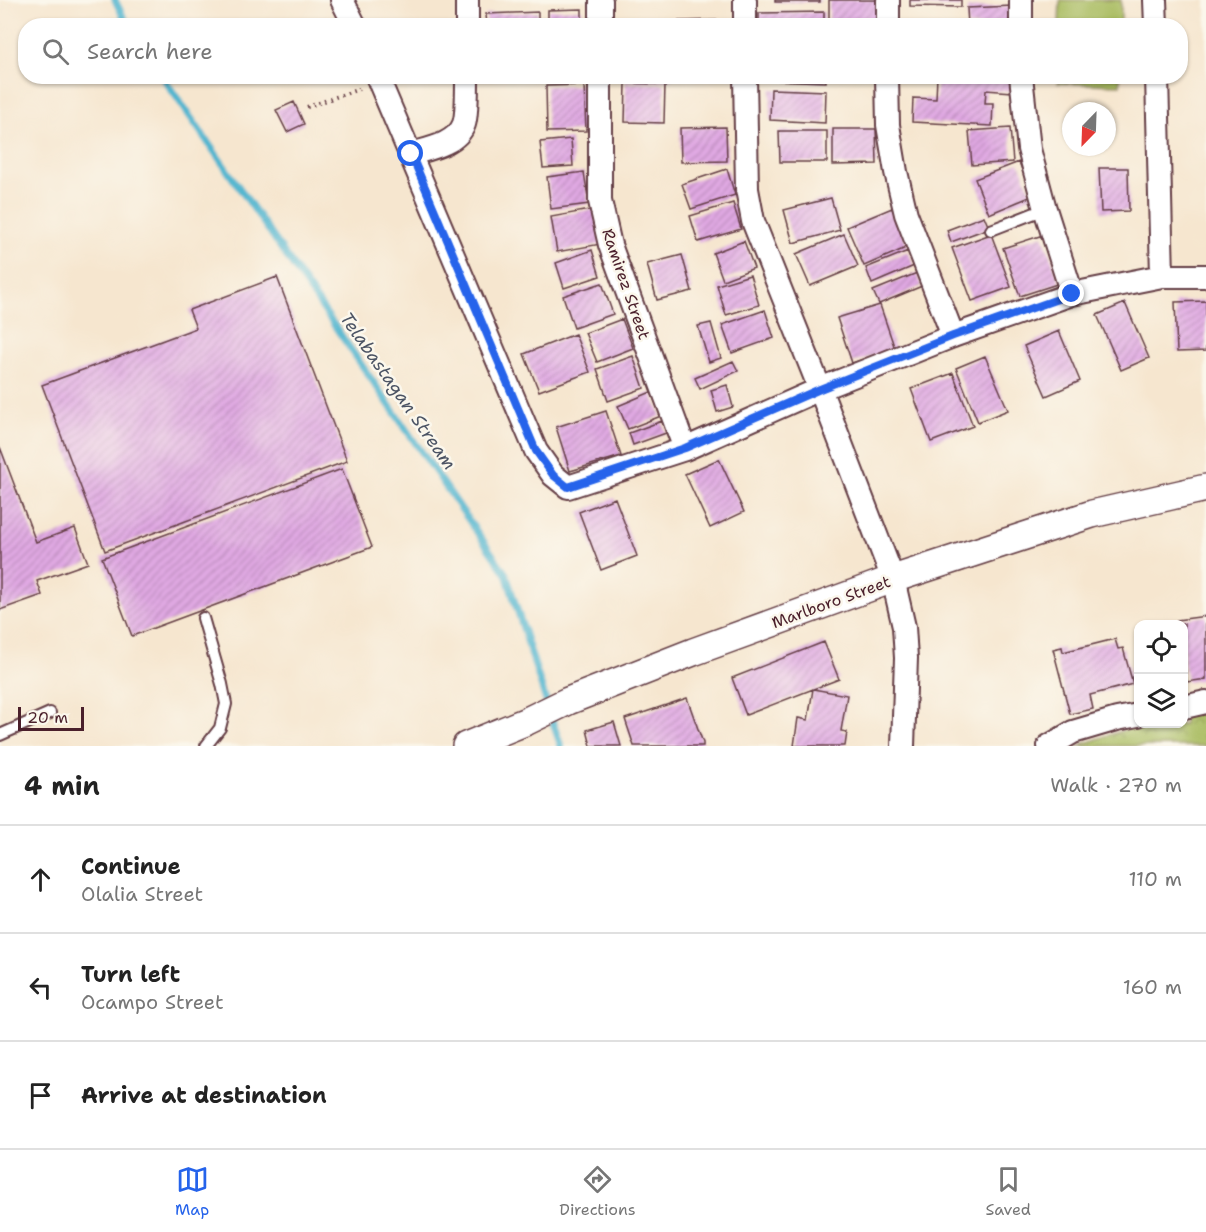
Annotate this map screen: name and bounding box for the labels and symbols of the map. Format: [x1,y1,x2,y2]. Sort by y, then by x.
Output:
north arrow [1062,102,1116,156]
route start [397,140,423,166]
street label: Ramirez Street [597,226,655,342]
route end [1058,280,1084,306]
water label: Telabastagan Stream [334,307,462,475]
street label: Marlboro Street [769,571,893,633]
scale bar [18,704,84,732]

